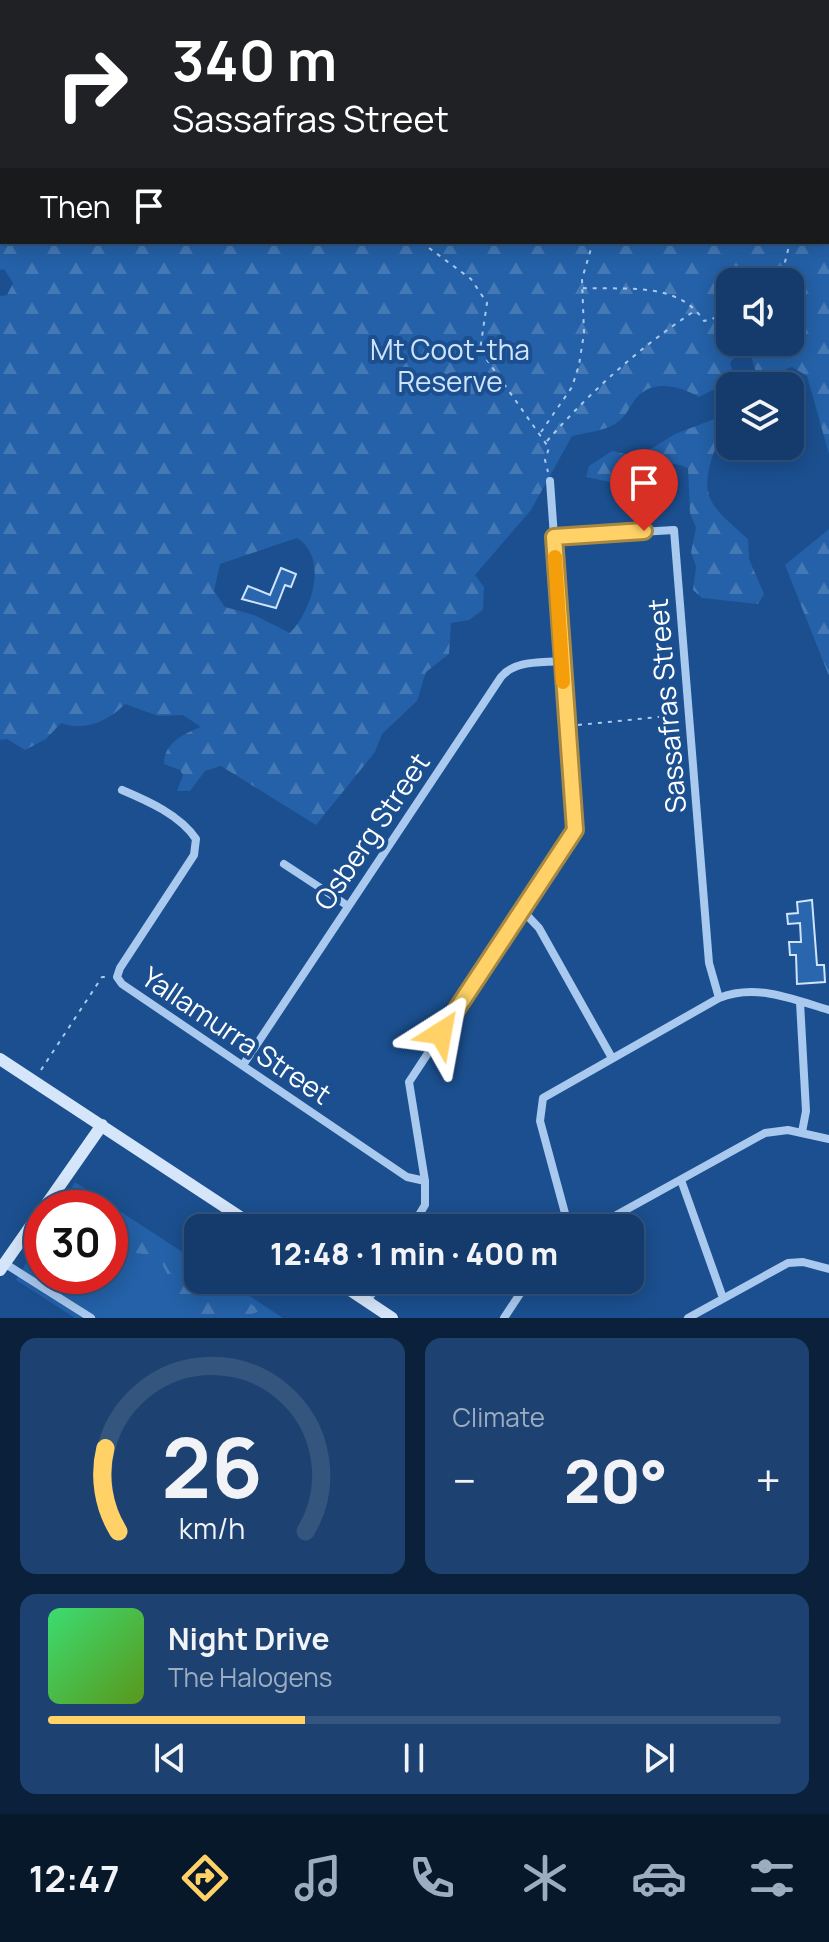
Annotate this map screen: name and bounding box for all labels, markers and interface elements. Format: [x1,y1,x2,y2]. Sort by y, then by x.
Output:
text: 340 m [172,21,337,98]
icon: right [40,32,144,136]
text: Sassafras Street [172,94,449,143]
icon: arrive [127,184,171,228]
text: Then [40,186,111,227]
map controls [716,268,804,460]
button: sound [716,268,804,356]
park label: Mt Coot-tha Reserve [370,330,530,400]
button: layers [716,372,804,460]
pin [610,449,678,531]
icon: arrive [622,461,666,505]
street label: Sassafras Street [638,597,694,815]
street label: Osberg Street [304,745,438,917]
street label: Yallamurra Street [135,957,339,1113]
position arrow [399,991,483,1075]
speed limit sign: 30 [24,1190,128,1294]
text: 12:48 · 1 min · 400 m [270,1233,558,1274]
text: Climate [453,1399,545,1435]
text: 26 [162,1409,263,1523]
text: 20° [564,1439,668,1521]
text: − [453,1450,476,1510]
text: + [756,1450,781,1510]
text: km/h [179,1509,245,1548]
text: Night Drive [168,1618,330,1659]
text: The Halogens [168,1659,332,1695]
icon: previous [148,1736,192,1780]
icon: pause [392,1736,436,1780]
icon: next [637,1736,681,1780]
icon: directions [177,1850,233,1906]
icon: music [290,1850,346,1906]
icon: phone [404,1850,460,1906]
icon: climate [517,1850,573,1906]
icon: car [631,1850,687,1906]
icon: filters [744,1850,800,1906]
text: 12:47 [29,1854,119,1903]

